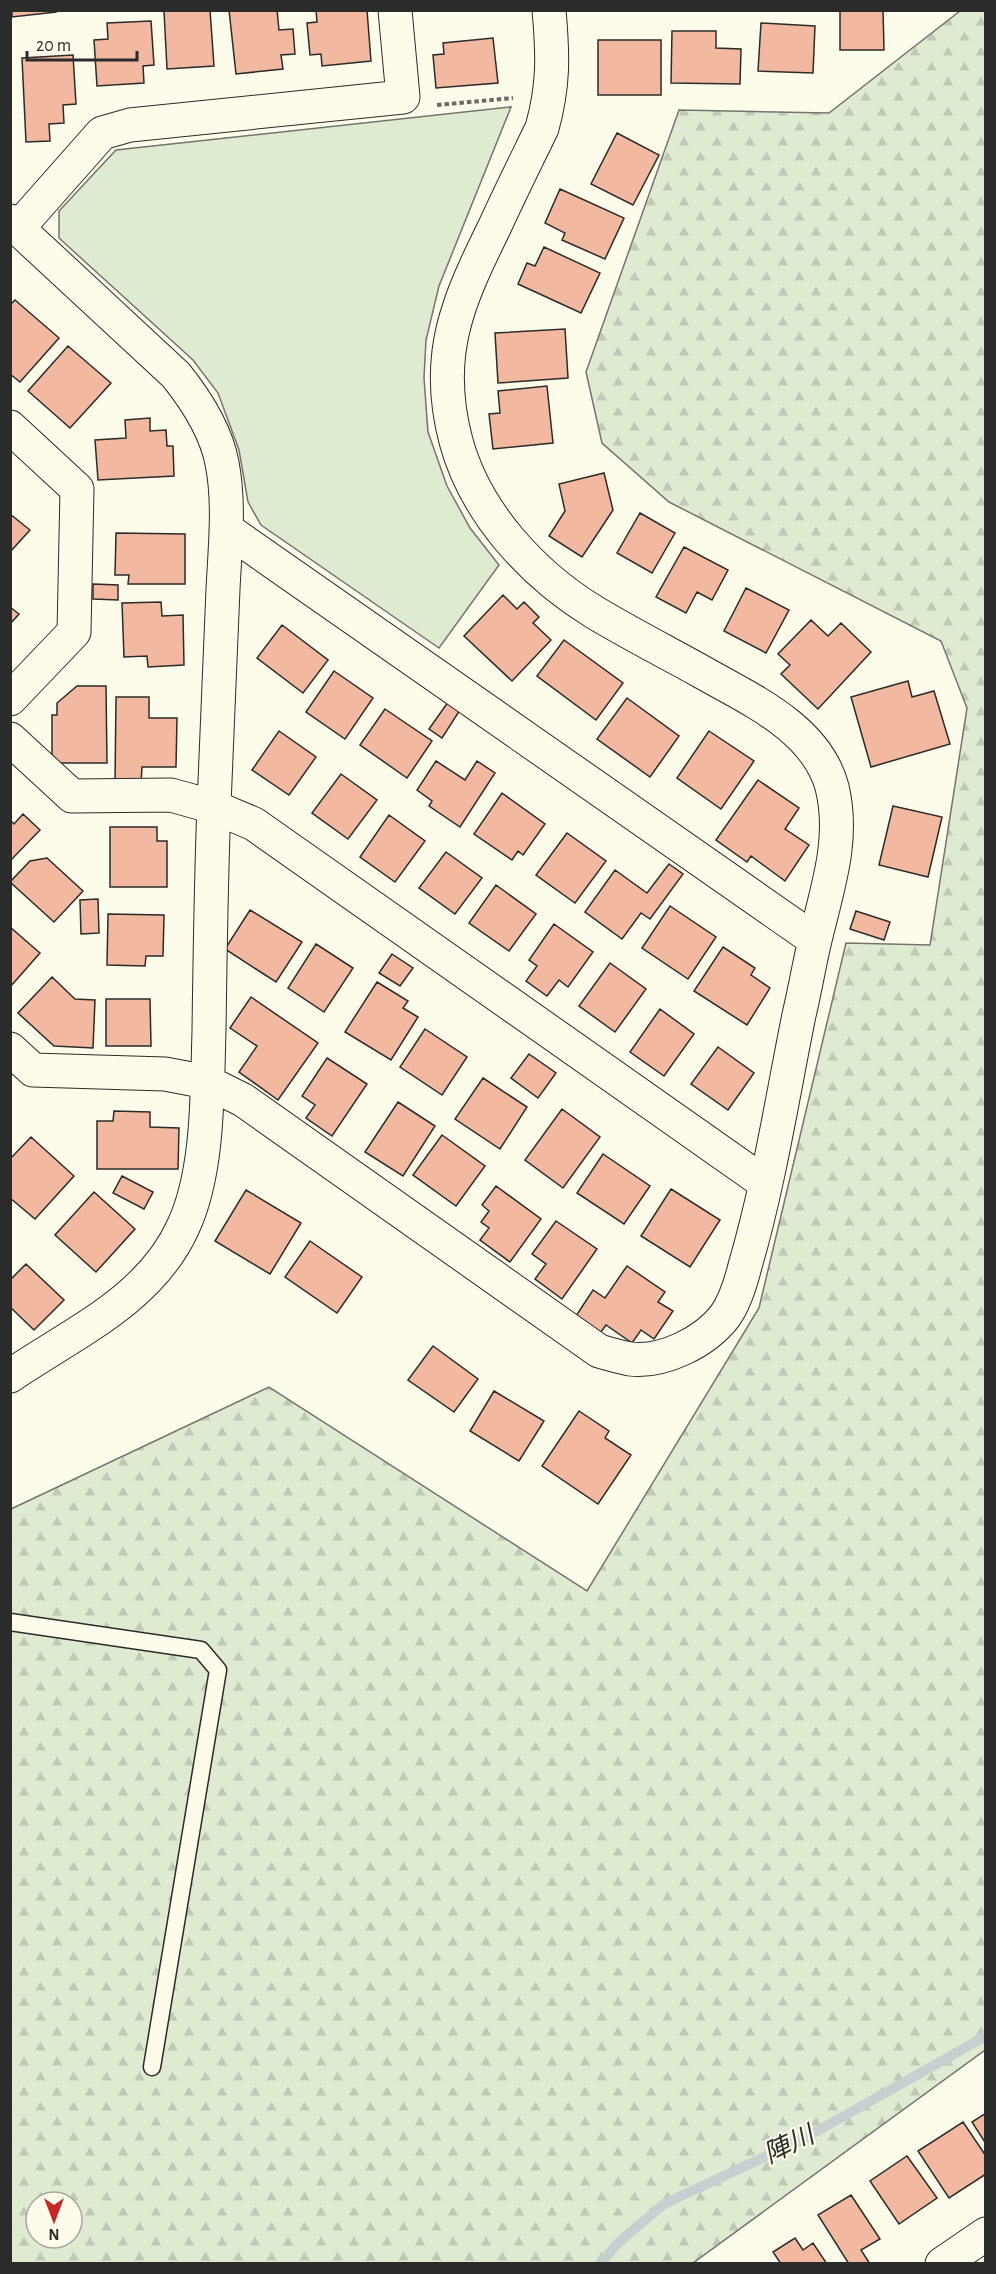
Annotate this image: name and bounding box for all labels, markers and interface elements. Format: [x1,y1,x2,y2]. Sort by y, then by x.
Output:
scale bar [27,24,136,62]
text: 20 m [36,37,71,55]
water label: 陣川 [759,2120,821,2168]
north arrow [24,2190,84,2250]
text: N [48,2226,60,2242]

